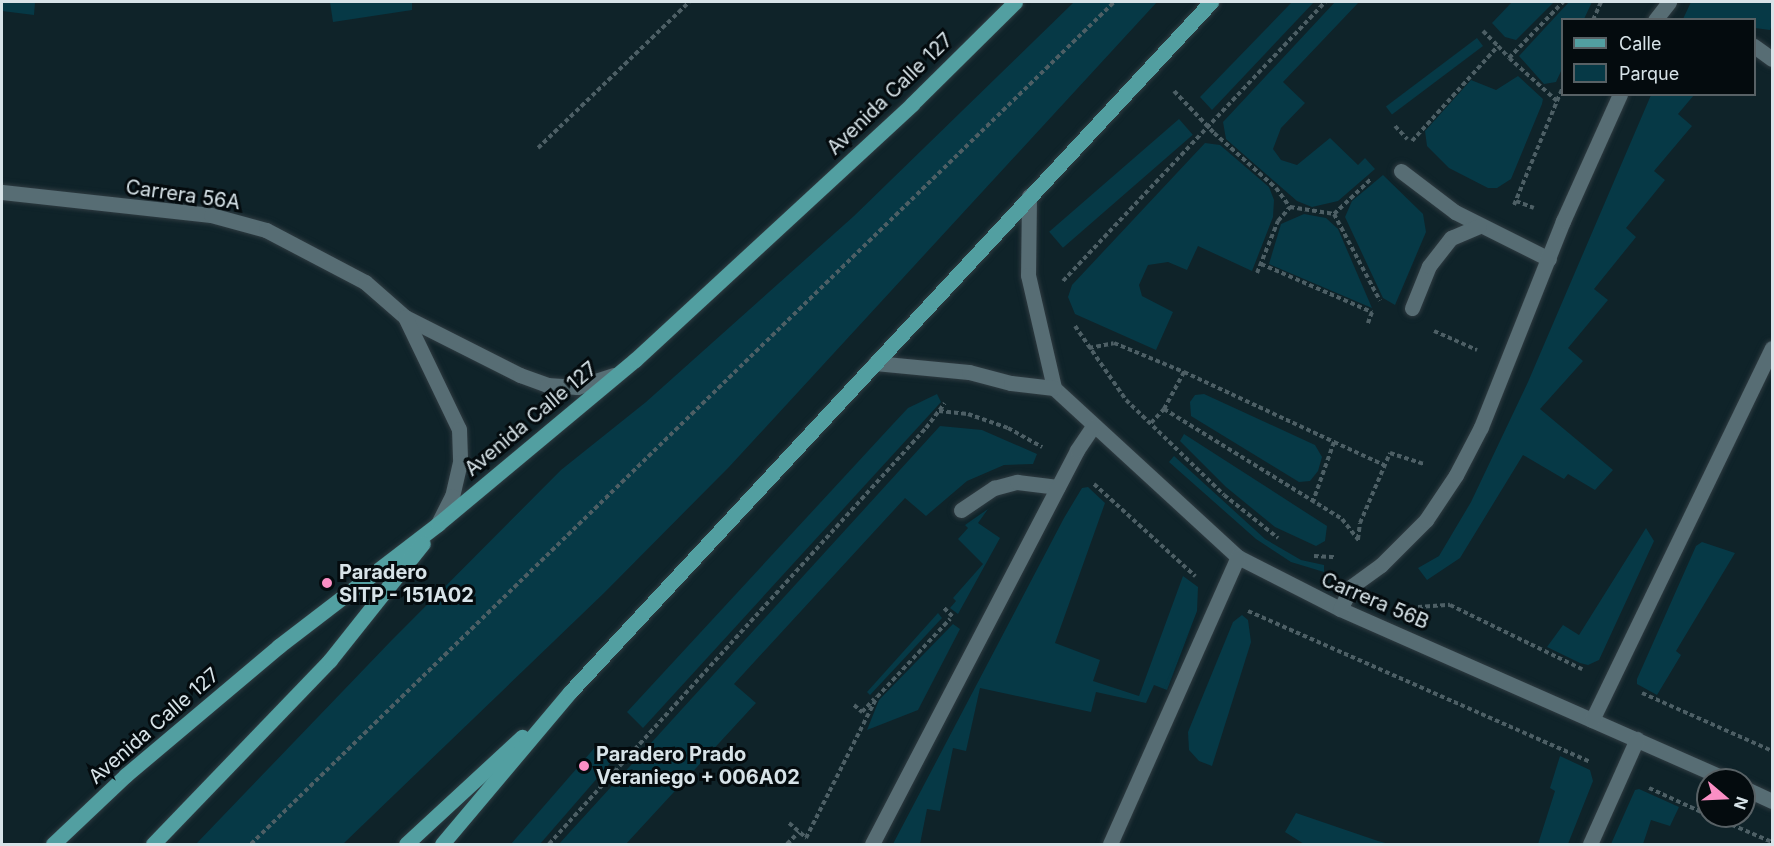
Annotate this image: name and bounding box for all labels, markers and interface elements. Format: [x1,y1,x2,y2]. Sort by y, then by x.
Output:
legend [1561,18,1756,96]
street label: Avenida Calle 127 [822,28,958,160]
text: Calle [1619,33,1661,54]
text: Parque [1619,63,1679,84]
street label: Carrera 56A [124,175,242,215]
street label: Avenida Calle 127 [460,357,602,481]
place label: Paradero SITP - 151A02 [339,560,474,607]
street label: Carrera 56B [1318,568,1432,634]
marker: Paradero SITP - 151A02 [320,576,334,590]
street label: Avenida Calle 127 [84,663,224,789]
place label: Paradero Prado Veraniego + 006A02 [596,742,800,789]
marker: Paradero Prado Veraniego + 006A02 [577,759,591,773]
north arrow [1696,768,1756,828]
text: N [1730,794,1753,812]

